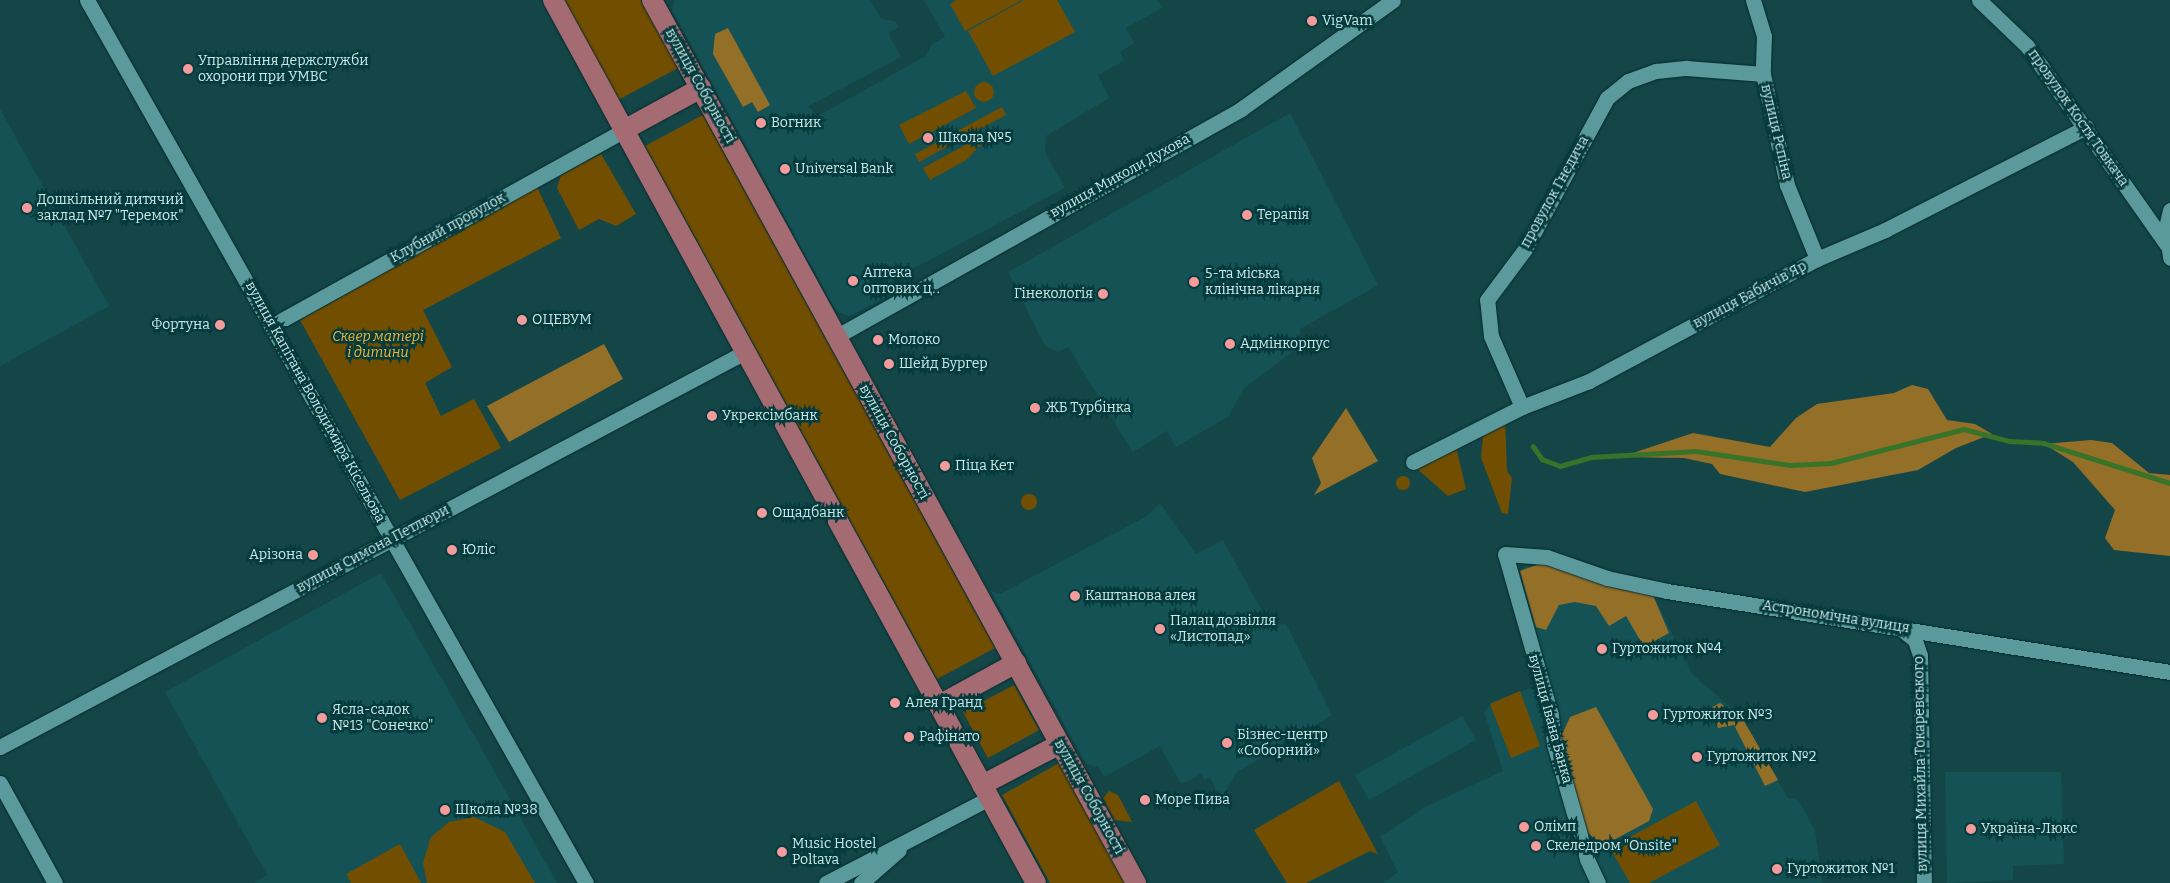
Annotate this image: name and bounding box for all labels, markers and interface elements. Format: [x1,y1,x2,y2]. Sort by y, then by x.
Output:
place label: VigVam [1322,13,1373,29]
marker: VigVam [1306,15,1318,27]
street label: вулиця Соборності [661,26,739,146]
street label: провулок Костя Товкача [2024,46,2132,190]
place label: Управління держслужби охорони при УМВС [198,53,369,85]
marker: Управління держслужби охорони при УМВС [182,63,194,75]
street label: вулиця Рєпіна [1757,83,1795,181]
place label: Вогник [771,115,821,131]
marker: Вогник [755,117,767,129]
place label: Школа №5 [938,130,1012,146]
street label: вулиця Миколи Духова [1047,131,1193,221]
marker: Школа №5 [922,132,934,144]
street label: провулок Гнєдича [1517,133,1593,251]
place label: Universal Bank [795,161,893,177]
marker: Universal Bank [779,163,791,175]
street label: Клубний провулок [388,189,508,267]
place label: Дошкільний дитячий заклад №7 "Теремок" [37,192,184,224]
marker: Дошкільний дитячий заклад №7 "Теремок" [21,202,33,214]
place label: Терапія [1257,207,1309,223]
marker: Терапія [1241,209,1253,221]
street label: вулиця Бабичів Яр [1690,258,1810,332]
place label: Аптека оптових ц‥ [863,265,940,298]
place label: 5-та міська клінічна лікарня [1205,266,1320,298]
marker: Аптека оптових ц‥ [847,275,859,287]
marker: 5-та міська клінічна лікарня [1187,275,1201,289]
street label: вулиця Капітана Володимира Кісельова [242,279,388,525]
place label: Гінекологія [1014,286,1093,302]
marker: Гінекологія [1097,288,1109,300]
place label: ОЦЕВУМ [532,312,592,328]
marker: ОЦЕВУМ [516,314,528,326]
place label: Фортуна [151,317,210,333]
marker: Фортуна [214,319,226,331]
park label: Сквер матері і дитини [332,329,424,362]
place label: Молоко [888,332,940,348]
marker: Молоко [872,334,884,346]
place label: Адмінкорпус [1240,336,1330,352]
marker: Адмінкорпус [1224,338,1236,350]
place label: Шейд Бургер [899,356,988,372]
marker: Шейд Бургер [883,358,895,370]
street label: вулиця Соборності [855,382,933,502]
place label: ЖБ Турбінка [1045,400,1131,416]
marker: ЖБ Турбінка [1029,402,1041,414]
place label: Укрексімбанк [722,408,818,424]
marker: Укрексімбанк [706,410,718,422]
place label: Піца Кет [955,458,1014,474]
marker: Піца Кет [939,460,951,472]
street label: вулиця Симона Петлюри [294,502,452,596]
place label: Ощадбанк [772,505,844,521]
marker: Ощадбанк [756,507,768,519]
place label: Юліс [462,542,496,558]
marker: Юліс [446,544,458,556]
place label: Арізона [249,547,303,563]
marker: Арізона [307,549,319,561]
place label: Каштанова алея [1085,588,1196,604]
marker: Каштанова алея [1069,590,1081,602]
street label: Астрономічна вулиця [1761,597,1911,637]
place label: Палац дозвілля «Листопад» [1170,613,1276,646]
marker: Палац дозвілля «Листопад» [1154,623,1166,635]
place label: Гуртожиток №4 [1612,641,1722,657]
marker: Гуртожиток №4 [1596,643,1608,655]
street label: вулиця Івана Банка [1525,653,1575,785]
street label: вулиця Михайла Токаревського [1911,656,1931,872]
place label: Алея Гранд [905,695,983,711]
marker: Алея Гранд [889,697,901,709]
place label: Ясла-садок №13 "Сонечко" [332,702,433,734]
place label: Гуртожиток №3 [1663,707,1773,723]
marker: Гуртожиток №3 [1647,709,1659,721]
marker: Ясла-садок №13 "Сонечко" [316,712,328,724]
place label: Бізнес-центр «Соборний» [1237,727,1328,760]
place label: Рафінато [919,729,980,745]
marker: Рафінато [903,731,915,743]
street label: вулиця Соборності [1050,737,1128,857]
marker: Бізнес-центр «Соборний» [1221,737,1233,749]
place label: Гуртожиток №2 [1707,749,1816,765]
marker: Гуртожиток №2 [1691,751,1703,763]
place label: Море Пива [1155,792,1230,808]
marker: Море Пива [1139,794,1151,806]
place label: Школа №38 [455,802,538,818]
marker: Школа №38 [439,804,451,816]
place label: Олімп [1534,819,1576,835]
marker: Олімп [1518,821,1530,833]
place label: Україна-Люкс [1981,821,2077,837]
marker: Україна-Люкс [1965,823,1977,835]
place label: Music Hostel Poltava [792,836,876,869]
place label: Скеледром "Onsite" [1546,838,1677,854]
marker: Скеледром "Onsite" [1530,840,1542,852]
marker: Music Hostel Poltava [776,846,788,858]
place label: Гуртожиток №1 [1787,861,1894,877]
marker: Гуртожиток №1 [1771,863,1783,875]

